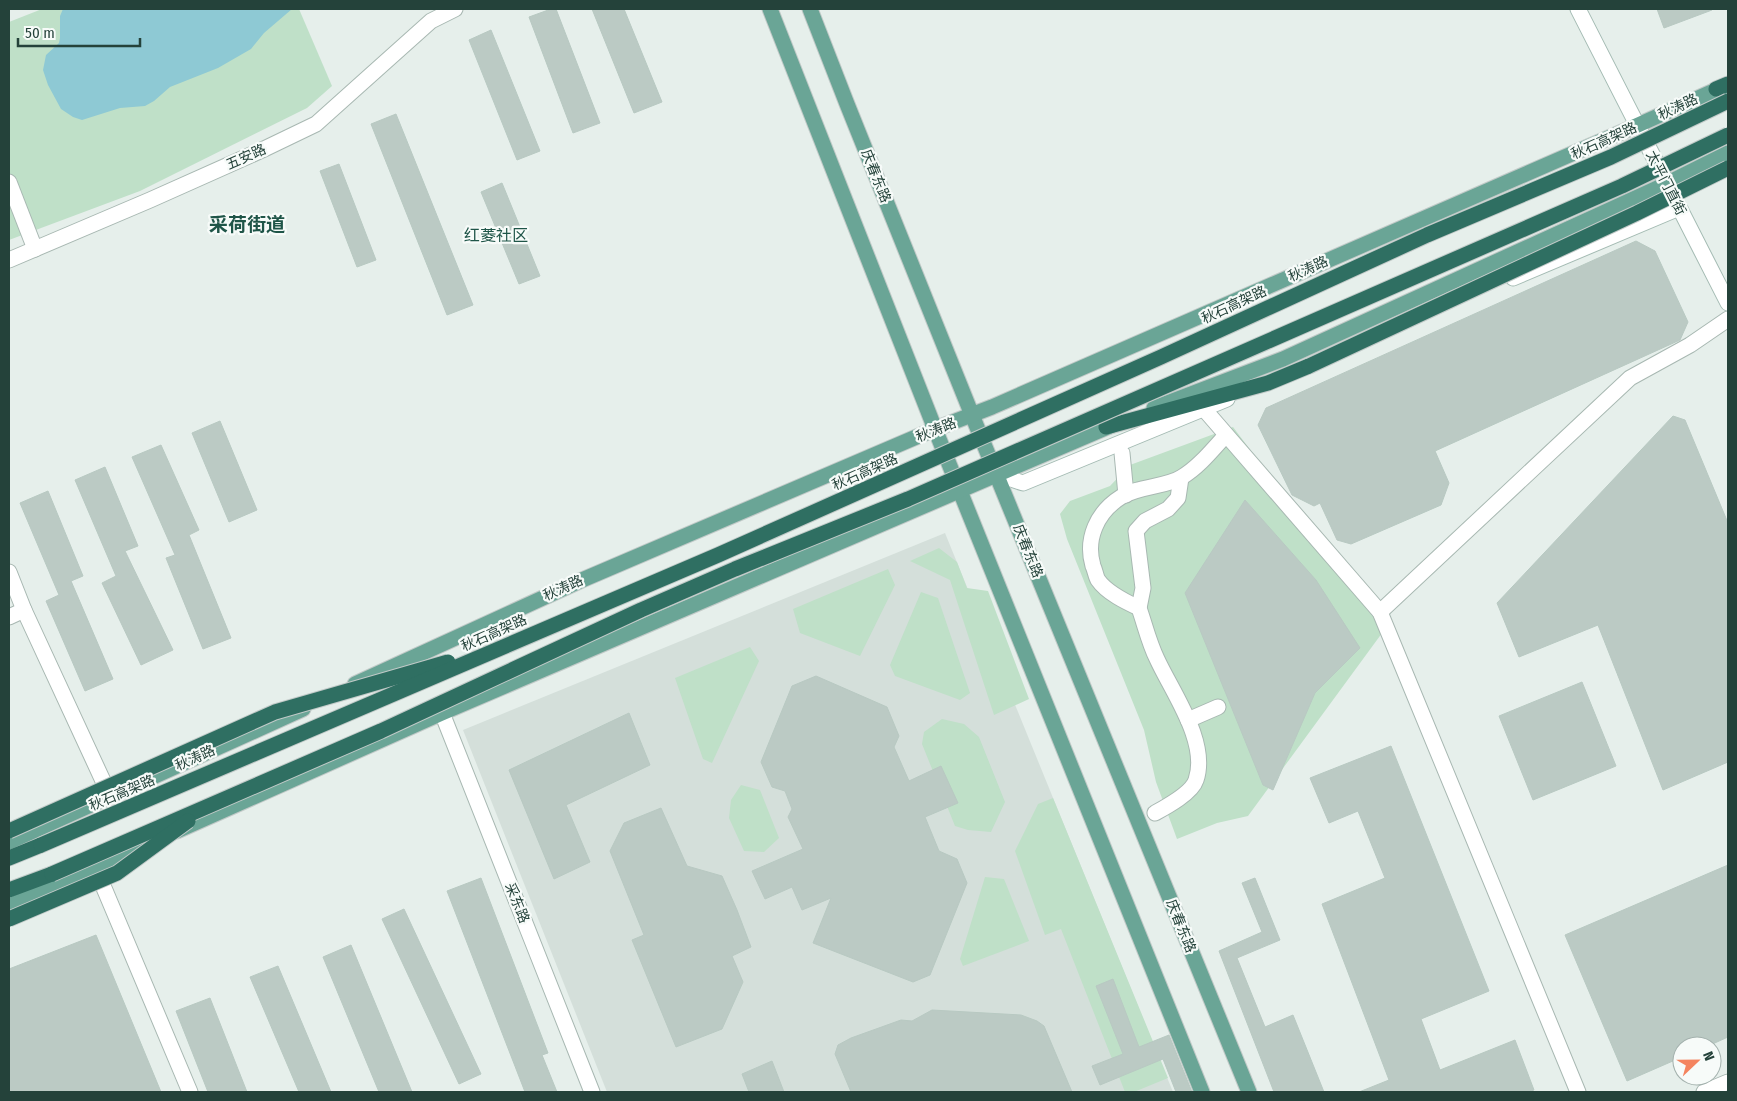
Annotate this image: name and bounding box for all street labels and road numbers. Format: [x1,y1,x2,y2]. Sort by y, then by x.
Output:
street label: 秋涛路 [1655,90,1701,124]
street label: 秋石高架路 [1569,119,1639,163]
street label: 五安路 [223,141,269,173]
street label: 庆春东路 [858,147,894,205]
street label: 太平门直街 [1643,148,1689,218]
street label: 秋涛路 [1285,253,1331,285]
street label: 秋石高架路 [1199,283,1269,327]
street label: 秋涛路 [913,414,959,446]
street label: 秋石高架路 [830,450,900,494]
street label: 庆春东路 [1010,522,1046,580]
street label: 秋涛路 [540,572,586,604]
street label: 秋石高架路 [459,611,529,655]
street label: 秋涛路 [172,742,218,774]
street label: 秋石高架路 [86,772,158,814]
street label: 采东路 [501,880,533,926]
street label: 庆春东路 [1163,897,1199,955]

